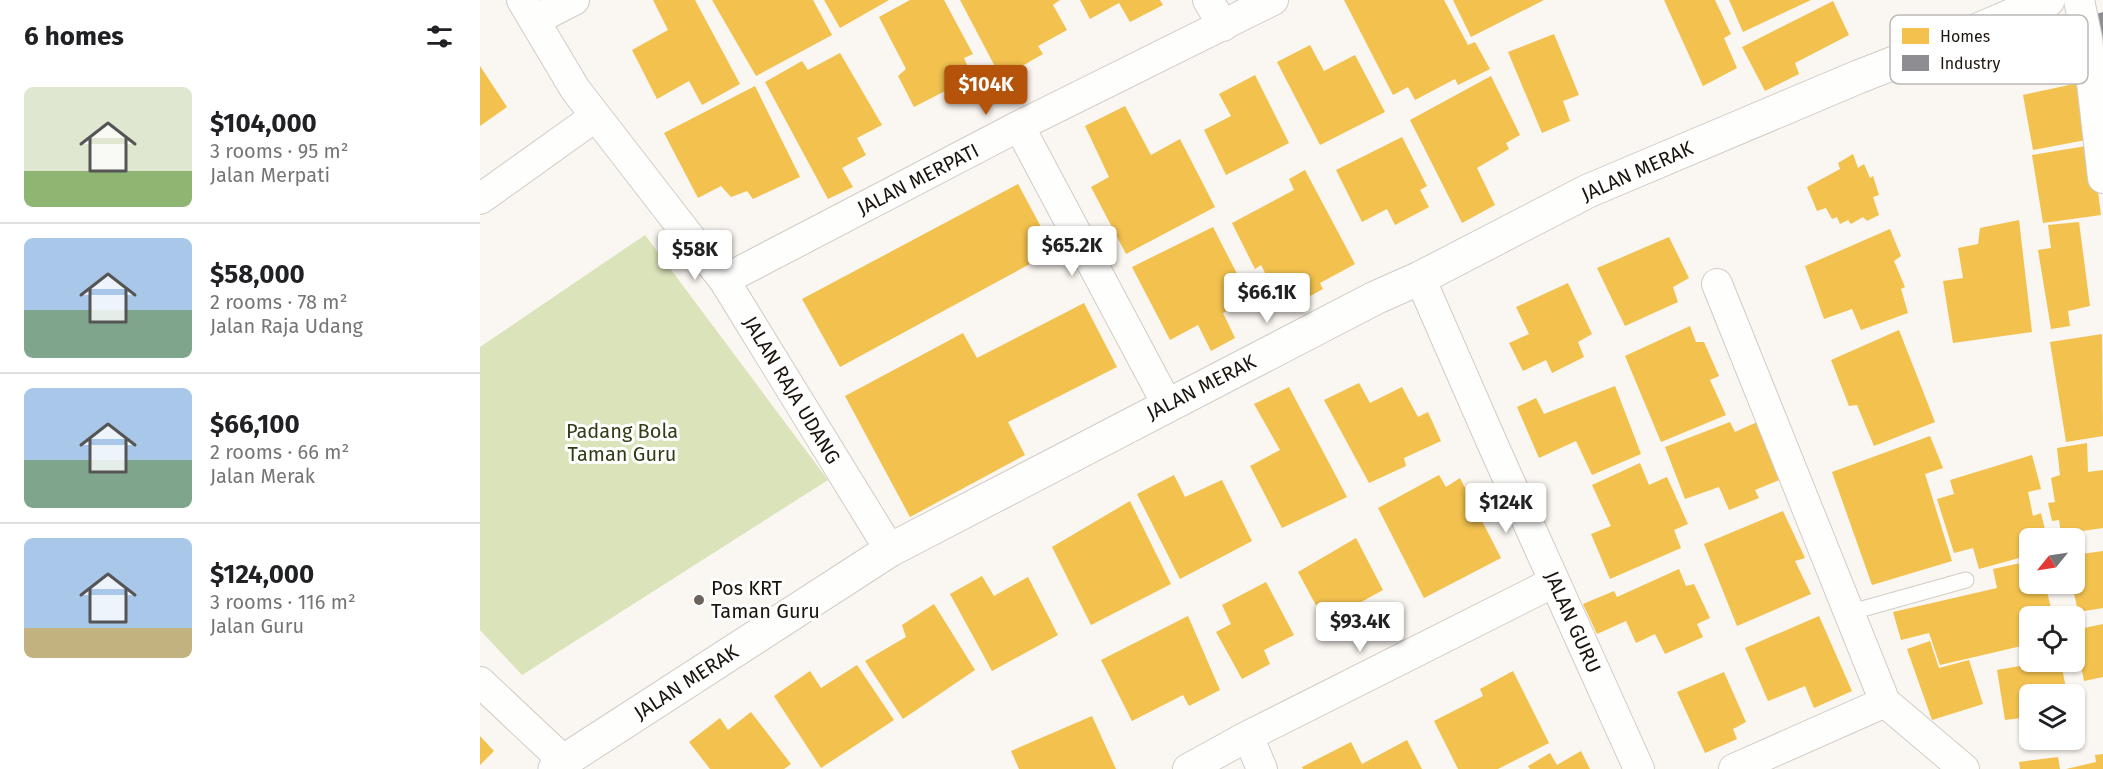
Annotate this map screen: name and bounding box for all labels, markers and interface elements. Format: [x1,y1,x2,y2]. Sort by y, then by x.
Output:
legend [1890,15,2088,84]
icon: filters [423,20,456,53]
text: 6 homes [24,21,124,52]
text: Homes [1940,27,1990,46]
text: Industry [1940,54,2000,73]
pin: $104K [944,65,1028,116]
text: $104K [958,72,1014,96]
text: $104,000 [210,108,317,139]
icon: home [72,111,144,183]
street label: JALAN MERAK [1578,136,1697,206]
street label: JALAN MERPATI [853,138,983,220]
text: 3 rooms · 95 m² [210,139,349,163]
text: Jalan Merpati [210,163,330,187]
pin: $65.2K [1023,226,1121,277]
pin: $58K [659,230,731,281]
text: $65.2K [1042,233,1102,257]
text: $58K [672,237,718,261]
text: $58,000 [210,259,305,290]
icon: home [72,262,144,334]
pin: $66.1K [1218,273,1316,324]
text: $66.1K [1238,280,1296,304]
text: 2 rooms · 78 m² [210,290,347,314]
street label: JALAN RAJA UDANG [738,312,846,468]
text: Jalan Raja Udang [210,314,363,338]
street label: JALAN MERAK [1142,349,1260,425]
text: $66,100 [210,409,300,440]
icon: home [72,412,144,484]
park label: Padang Bola Taman Guru [566,419,678,466]
text: 2 rooms · 66 m² [210,440,349,464]
text: Jalan Merak [210,464,315,488]
pin: $124K [1464,483,1548,534]
text: $124K [1479,490,1533,514]
north arrow [2019,528,2085,594]
map controls [2019,528,2085,750]
text: $124,000 [210,559,314,590]
icon: home [72,562,144,634]
street label: JALAN GURU [1540,567,1606,677]
place label: Pos KRT Taman Guru [711,576,820,623]
text: 3 rooms · 116 m² [210,590,356,614]
marker: Pos KRT Taman Guru [692,593,706,607]
pin: $93.4K [1311,602,1409,653]
button: locate [2019,606,2085,672]
text: $93.4K [1330,609,1390,633]
text: Jalan Guru [210,614,304,638]
street label: JALAN MERAK [629,639,743,725]
button: layers [2019,684,2085,750]

